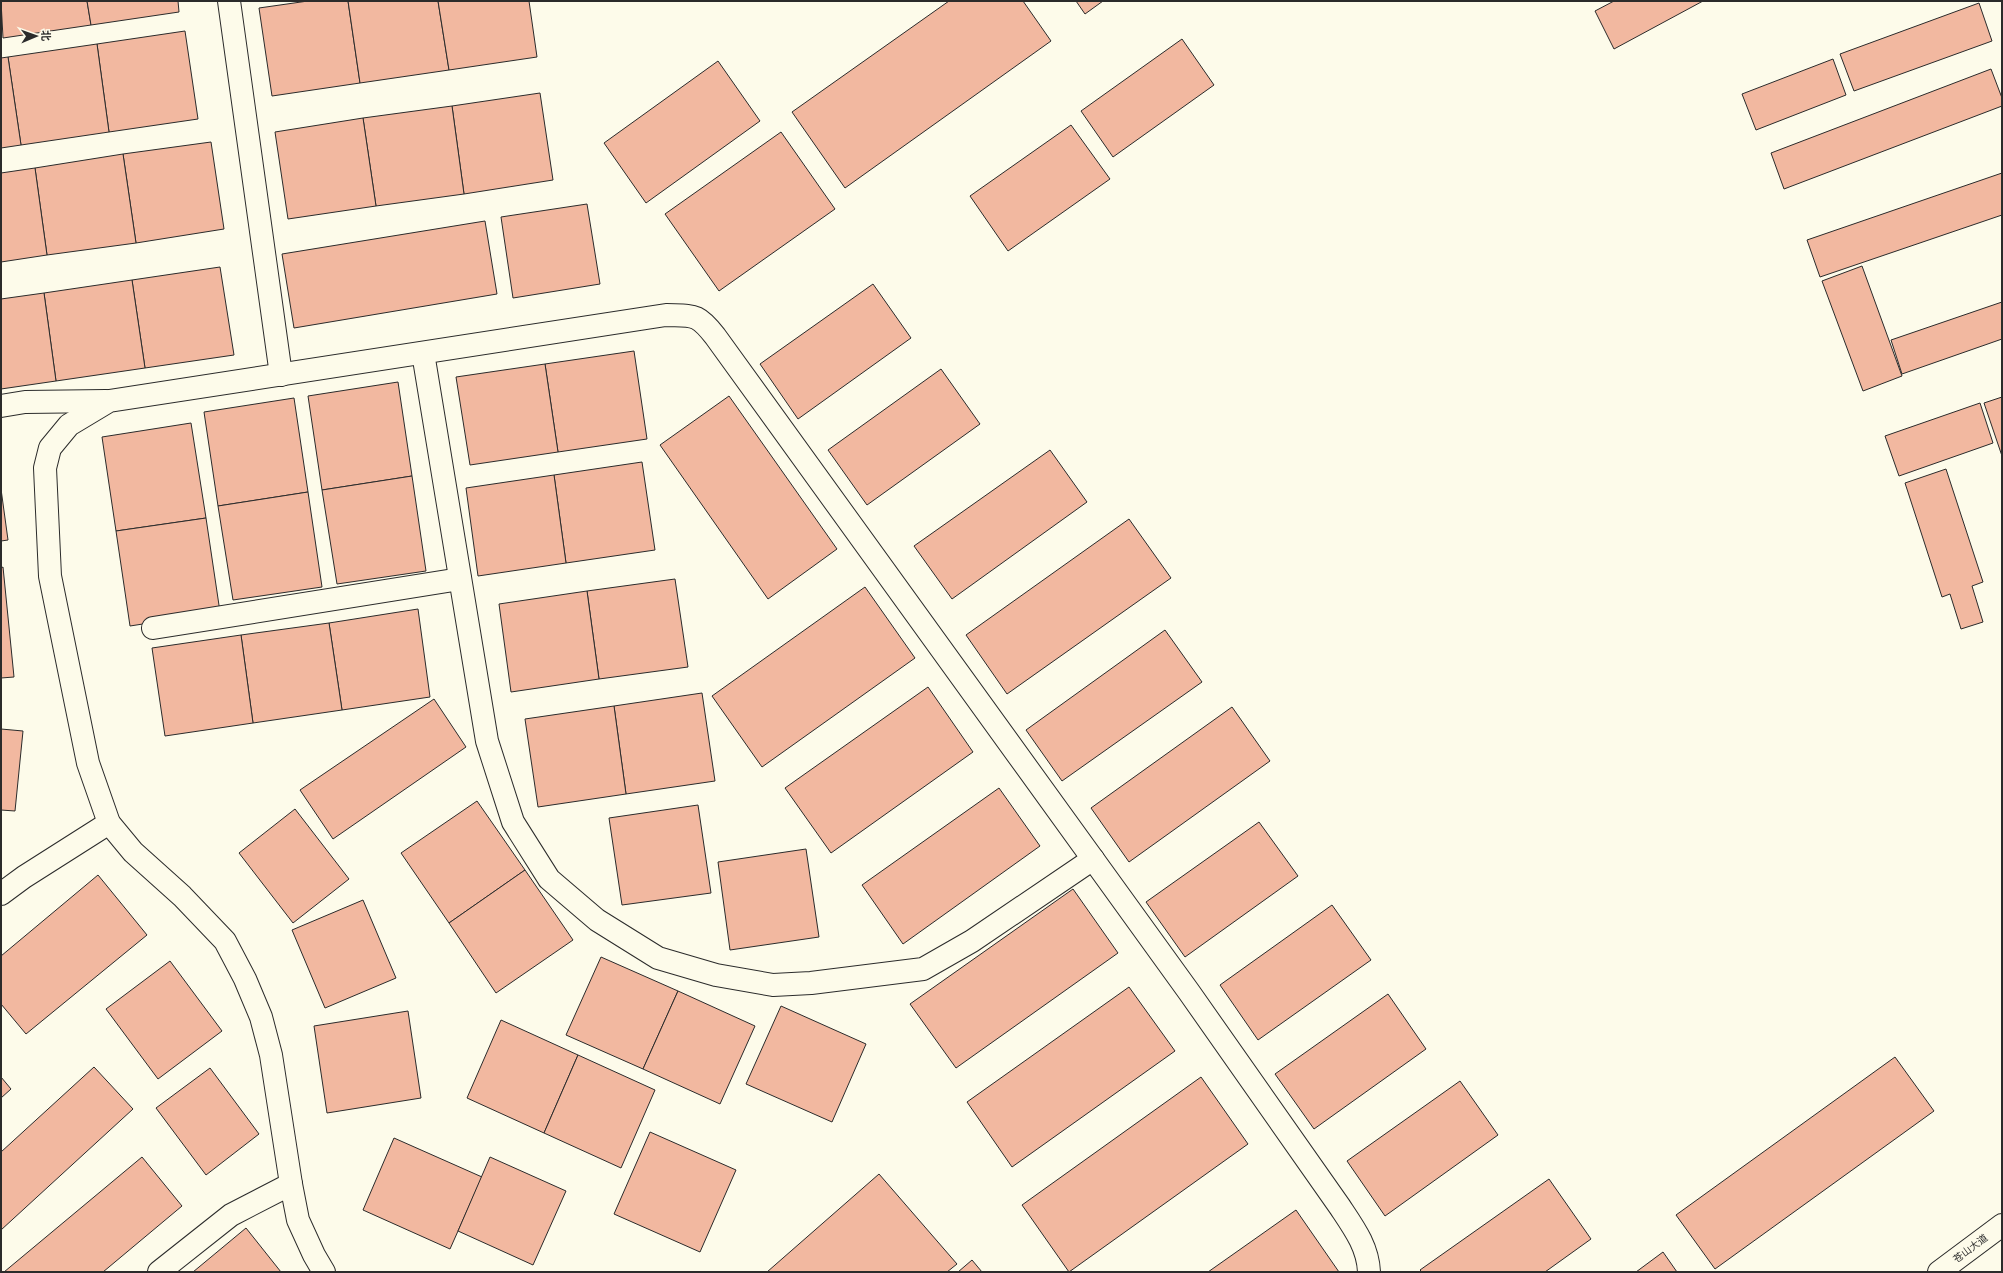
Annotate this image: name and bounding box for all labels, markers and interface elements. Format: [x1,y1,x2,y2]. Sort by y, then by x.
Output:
north arrow [16,16,56,56]
text: 北 [39,30,52,41]
street label: 苍山大道 [1951,1232,1990,1265]

